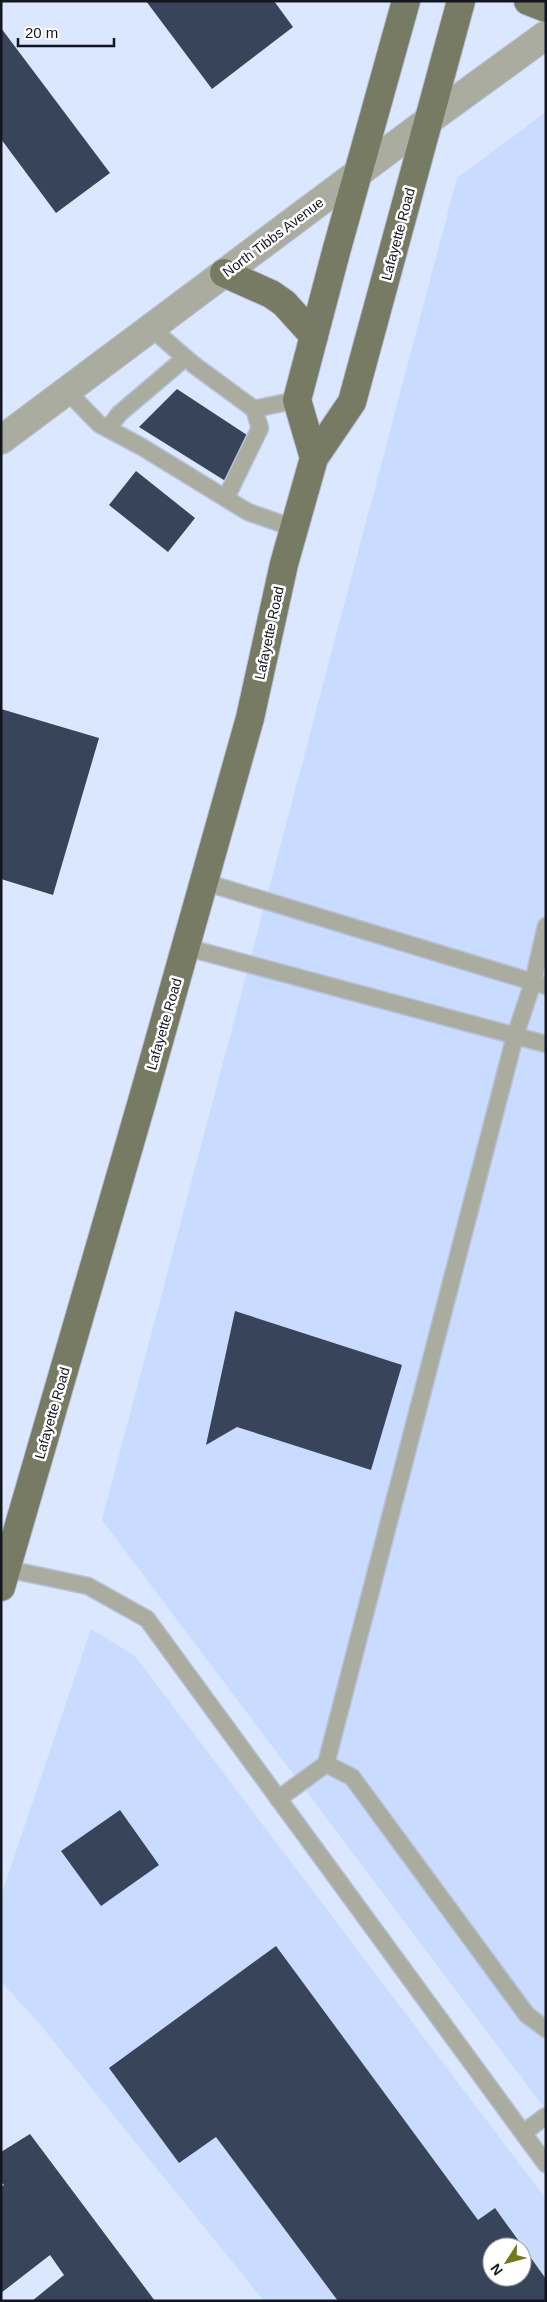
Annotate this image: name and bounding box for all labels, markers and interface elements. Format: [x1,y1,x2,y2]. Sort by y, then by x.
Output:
scale bar [18,15,114,47]
text: 20 m [25,24,58,41]
street label: Lafayette Road [378,186,418,282]
street label: North Tibbs Avenue [219,194,327,280]
street label: Lafayette Road [251,585,287,681]
street label: Lafayette Road [143,976,185,1072]
street label: Lafayette Road [31,1365,73,1461]
north arrow [482,2237,532,2287]
text: N [487,2261,506,2278]

